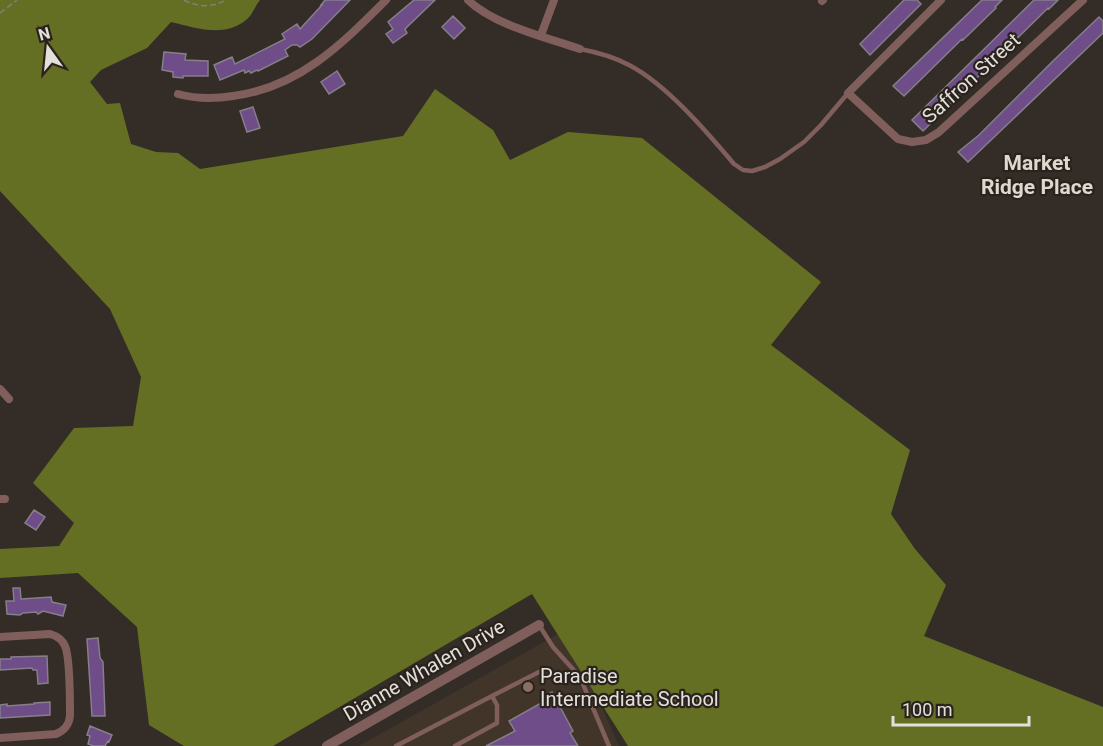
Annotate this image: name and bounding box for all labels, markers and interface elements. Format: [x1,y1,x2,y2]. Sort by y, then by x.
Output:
north arrow [18,18,78,78]
text: N [36,23,52,45]
street label: Saffron Street [917,28,1025,128]
district label: Market Ridge Place [981,151,1093,199]
street label: Dianne Whalen Drive [339,614,509,726]
place label: Paradise Intermediate School [540,664,719,711]
marker: Paradise Intermediate School [521,680,535,694]
scale bar [893,689,1030,727]
text: 100 m [902,699,953,720]

